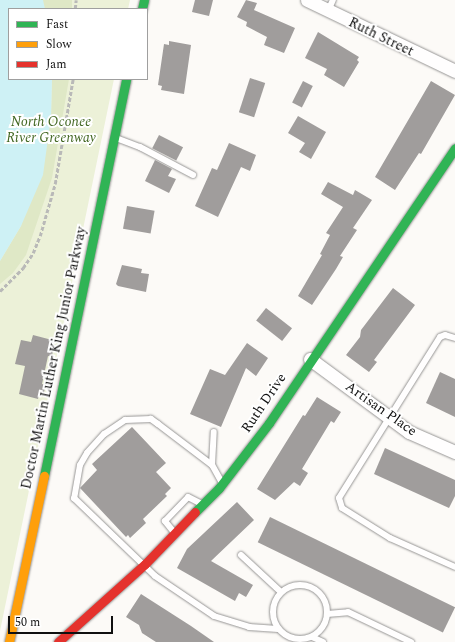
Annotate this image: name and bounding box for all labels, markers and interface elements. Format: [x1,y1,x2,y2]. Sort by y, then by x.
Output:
legend [8,8,148,80]
street label: Ruth Street [346,14,416,60]
text: Fast [46,15,68,34]
text: Slow [46,35,71,54]
text: Jam [46,55,67,74]
park label: North Oconee River Greenway [6,114,96,146]
street label: Doctor Martin Luther King Junior Parkway [18,225,90,491]
street label: Ruth Drive [238,370,290,436]
street label: Artisan Place [342,378,420,440]
scale bar [10,608,115,634]
text: 50 m [15,613,40,632]

